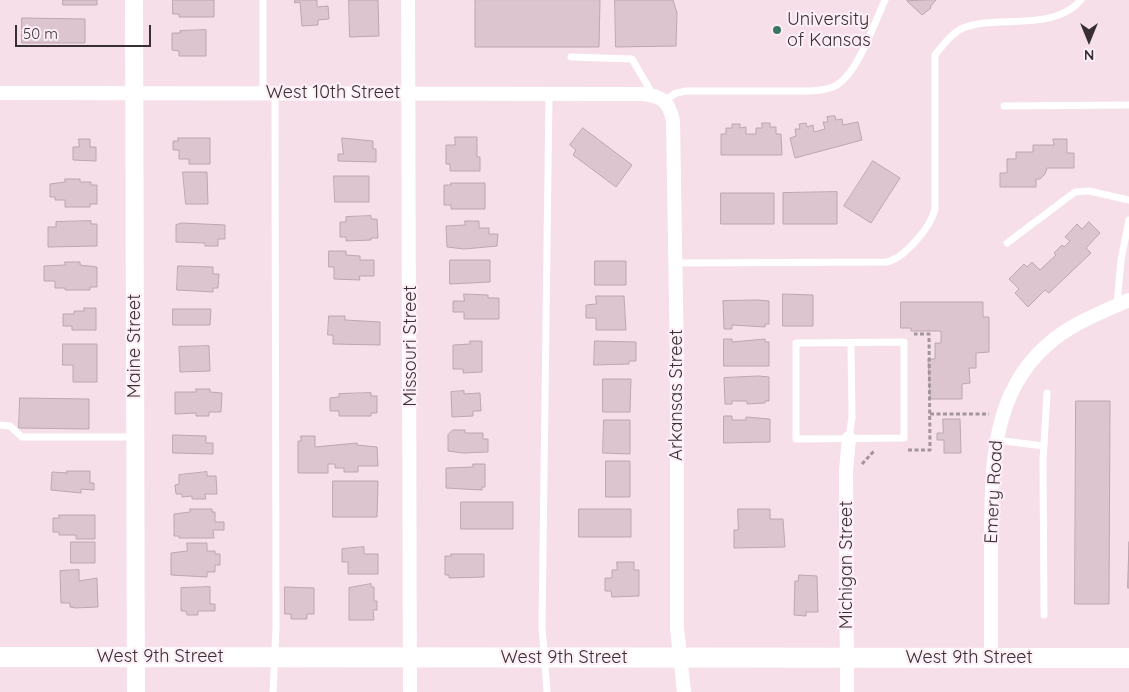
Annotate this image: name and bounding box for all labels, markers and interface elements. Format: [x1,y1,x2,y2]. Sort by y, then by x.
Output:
place label: University of Kansas [787,9,871,52]
scale bar [18,15,154,47]
north arrow [1064,15,1114,65]
text: 50 m [23,24,58,43]
marker: University of Kansas [771,24,783,36]
text: N [1084,46,1094,64]
street label: West 10th Street [266,82,400,104]
street label: Missouri Street [400,285,422,407]
street label: Maine Street [124,294,146,398]
street label: Arkansas Street [666,329,688,461]
street label: Emery Road [981,440,1007,544]
street label: Michigan Street [836,501,858,629]
street label: West 9th Street [96,646,224,668]
street label: West 9th Street [500,647,628,669]
street label: West 9th Street [905,647,1033,669]

